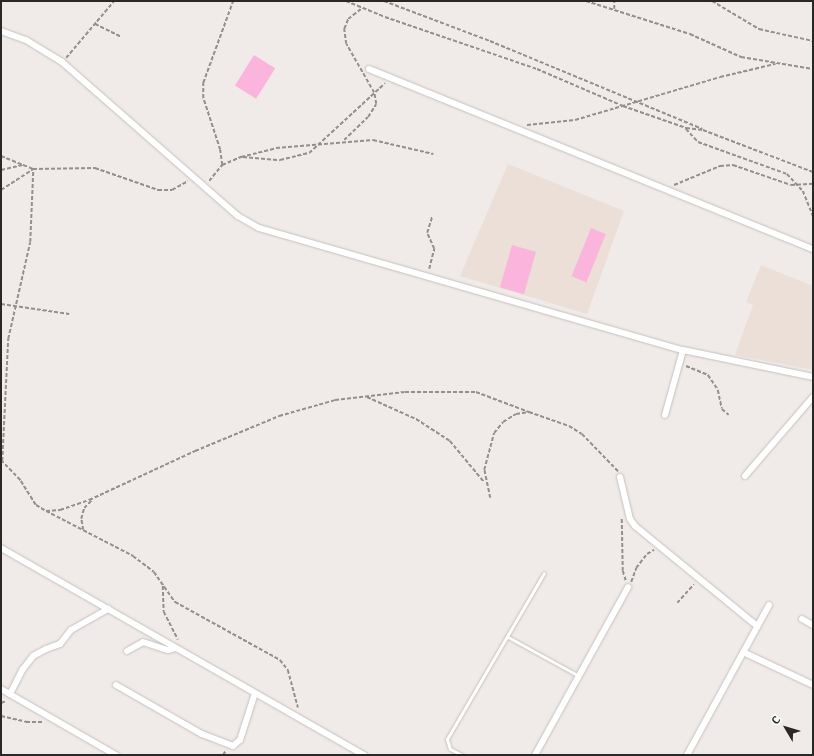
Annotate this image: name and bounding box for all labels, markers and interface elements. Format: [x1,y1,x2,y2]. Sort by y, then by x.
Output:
north arrow [766,708,806,748]
text: С [769,714,783,727]

